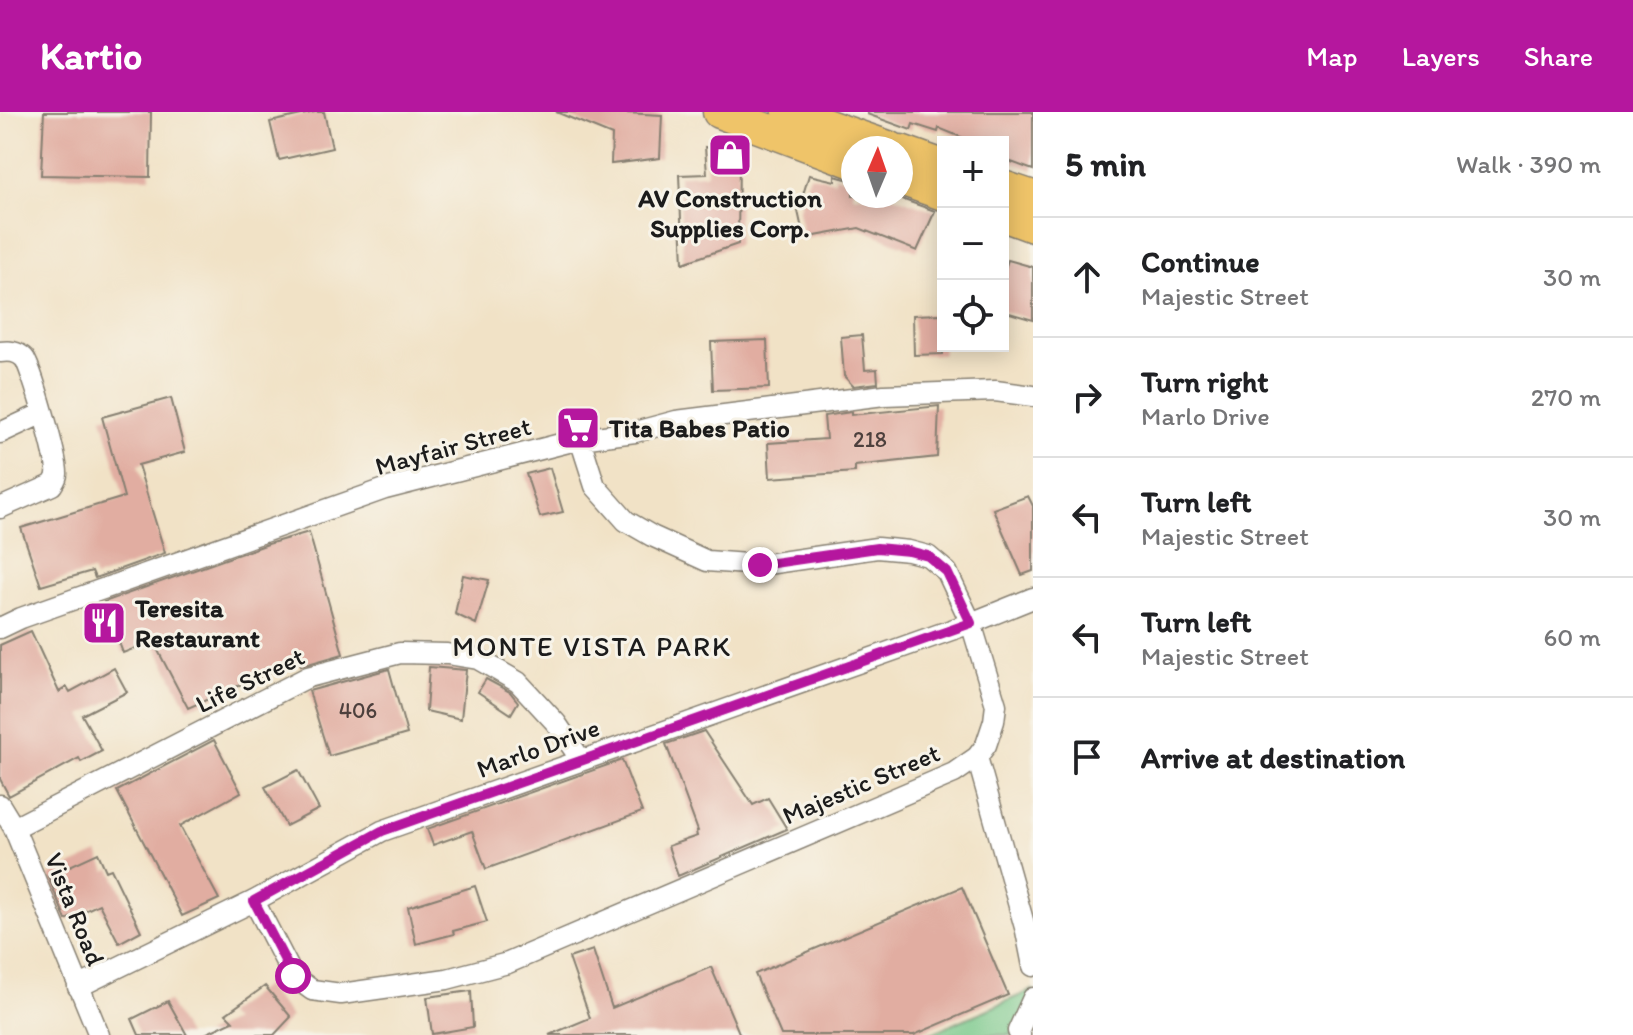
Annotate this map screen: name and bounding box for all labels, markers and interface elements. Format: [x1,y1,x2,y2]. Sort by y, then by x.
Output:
text: Kartio [40,33,142,79]
text: Map [1306,39,1358,73]
text: Layers [1402,39,1480,73]
text: Share [1524,39,1593,73]
shop icon: AV Construction Supplies Corp. [706,131,754,179]
north arrow [841,136,913,208]
map controls [937,136,1009,352]
button: + [937,136,1009,208]
text: 5 min [1065,144,1146,185]
text: Walk · 390 m [1456,148,1601,180]
place label: AV Construction Supplies Corp. [637,182,822,244]
button: − [937,208,1009,280]
text: Continue [1141,243,1260,280]
icon: ahead [1065,255,1109,299]
text: 30 m [1543,261,1601,293]
button: locate [937,280,1009,352]
text: Majestic Street [1141,280,1309,312]
text: Turn right [1141,363,1269,400]
icon: right [1065,375,1109,419]
text: 270 m [1531,381,1601,413]
text: Marlo Drive [1141,400,1270,432]
supermarket icon: Tita Babes Patio [554,404,602,452]
street label: Mayfair Street [372,410,535,482]
place label: Tita Babes Patio [608,412,790,444]
house number: 218 [853,426,887,453]
text: Turn left [1141,483,1252,520]
icon: left [1065,495,1109,539]
text: 30 m [1543,501,1601,533]
text: Majestic Street [1141,520,1309,552]
route end [742,547,778,583]
place label: Teresita Restaurant [134,592,260,654]
restaurant icon: Teresita Restaurant [80,599,128,647]
text: Turn left [1141,603,1252,640]
icon: left [1065,615,1109,659]
text: 60 m [1544,621,1601,653]
district label: MONTE VISTA PARK [452,629,732,663]
street label: Life Street [190,640,310,720]
text: Majestic Street [1141,640,1309,672]
house number: 406 [339,697,377,724]
street label: Marlo Drive [472,711,604,785]
icon: arrive [1065,735,1109,779]
street label: Majestic Street [777,736,945,832]
text: Arrive at destination [1141,739,1405,776]
street label: Vista Road [38,848,112,970]
route start [275,958,311,994]

